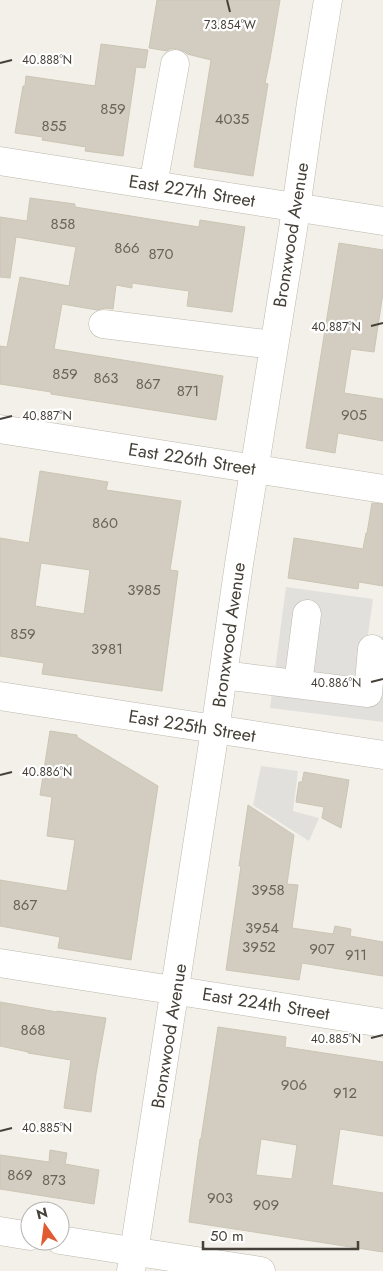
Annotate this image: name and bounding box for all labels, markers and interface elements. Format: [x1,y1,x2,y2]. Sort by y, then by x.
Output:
text: 73.854°W [204,16,256,34]
text: 40.888°N [22,51,72,69]
house number: 859 [100,98,126,120]
house number: 4035 [215,108,249,130]
house number: 855 [41,115,67,137]
street label: Bronxwood Avenue [267,161,315,309]
street label: East 227th Street [127,168,258,214]
house number: 858 [51,213,75,235]
house number: 866 [114,237,140,259]
house number: 870 [149,243,173,265]
text: 40.887°N [311,318,361,336]
house number: 859 [52,363,78,385]
house number: 863 [93,367,119,389]
house number: 867 [136,373,160,395]
house number: 871 [177,380,199,402]
house number: 905 [341,404,367,426]
text: 40.887°N [22,407,72,425]
street label: East 226th Street [126,436,258,482]
house number: 860 [92,512,118,534]
street label: Bronxwood Avenue [206,561,252,709]
house number: 3985 [127,579,161,601]
house number: 859 [10,623,36,645]
house number: 3981 [91,638,123,660]
text: 40.886°N [311,674,361,692]
street label: East 225th Street [127,703,258,749]
text: 40.886°N [22,763,72,781]
house number: 3958 [251,879,285,901]
house number: 867 [13,894,37,916]
house number: 3954 [245,917,279,939]
house number: 3952 [242,936,276,958]
house number: 907 [309,938,335,960]
house number: 911 [345,944,367,966]
street label: Bronxwood Avenue [145,962,193,1110]
street label: East 224th Street [200,981,332,1027]
house number: 868 [20,1019,46,1041]
text: 40.885°N [311,1030,361,1048]
house number: 906 [281,1074,307,1096]
house number: 912 [333,1082,357,1104]
text: 40.885°N [22,1119,72,1137]
house number: 869 [7,1164,33,1186]
house number: 873 [42,1169,66,1191]
house number: 903 [207,1187,233,1209]
house number: 909 [253,1194,279,1216]
north arrow [20,1201,70,1251]
text: N [34,1202,50,1224]
scale bar [203,1218,358,1250]
text: 50 m [210,1225,244,1247]

